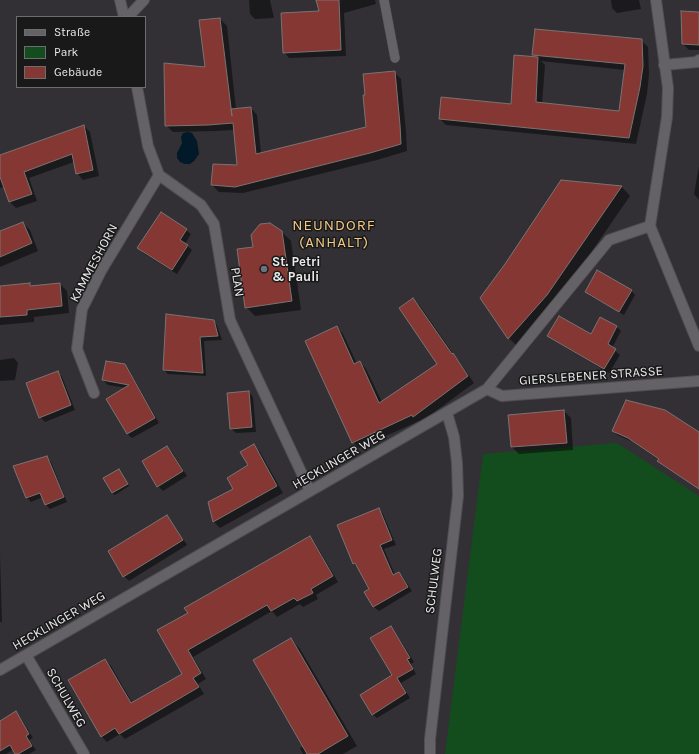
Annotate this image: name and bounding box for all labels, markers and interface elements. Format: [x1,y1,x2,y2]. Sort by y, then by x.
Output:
legend [16,16,146,88]
text: Straße [54,25,90,39]
text: Park [54,45,78,59]
text: Gebäude [54,65,102,79]
district label: NEUNDORF (ANHALT) [292,217,376,252]
street label: KAMMESHORN [67,221,121,305]
place label: St. Petri & Pauli [272,254,320,285]
marker: St. Petri & Pauli [259,264,269,274]
street label: PLAN [227,266,247,298]
street label: GIERSLEBENER STRASSE [519,363,663,389]
street label: HECKLINGER WEG [290,427,388,493]
street label: SCHULWEG [422,547,446,615]
street label: HECKLINGER WEG [10,588,108,654]
street label: SCHULWEG [43,666,89,730]

